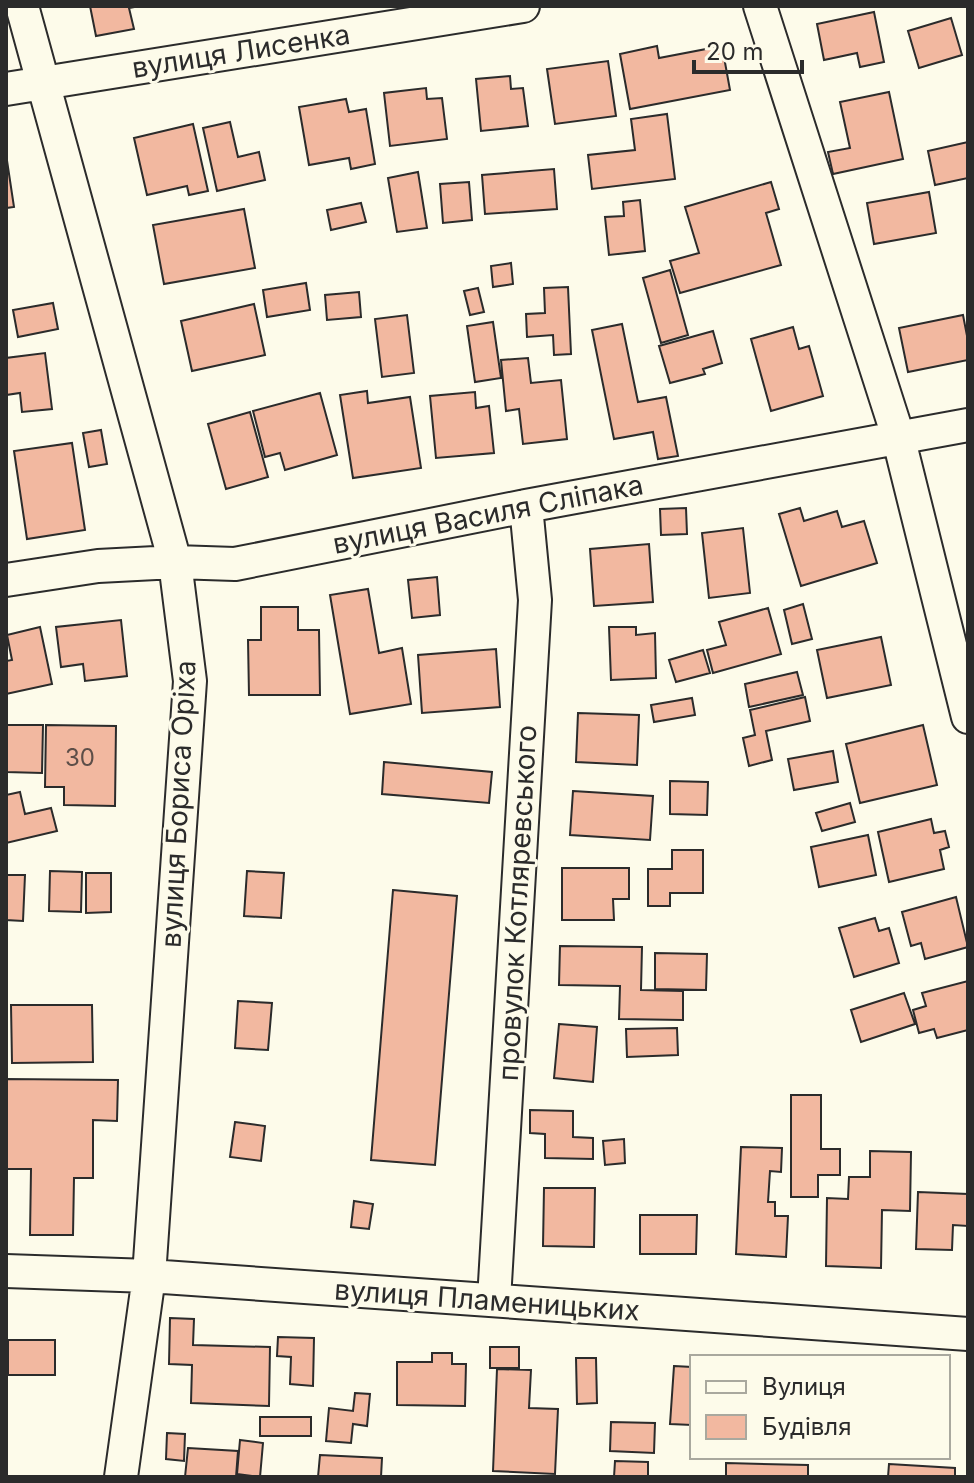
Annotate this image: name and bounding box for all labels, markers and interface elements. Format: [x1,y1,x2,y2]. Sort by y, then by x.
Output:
street label: вулиця Лисенка [130,17,352,85]
scale bar [694,24,802,74]
text: 20 m [706,37,764,66]
street label: вулиця Василя Сліпака [330,467,646,561]
street label: вулиця Бориса Оріха [153,659,203,949]
street label: провулок Котляревського [491,724,543,1082]
house number: 30 [65,743,95,772]
street label: вулиця Пламеницьких [333,1272,641,1328]
legend [690,1355,950,1459]
text: Вулиця [762,1372,846,1401]
text: Будівля [762,1412,851,1441]

